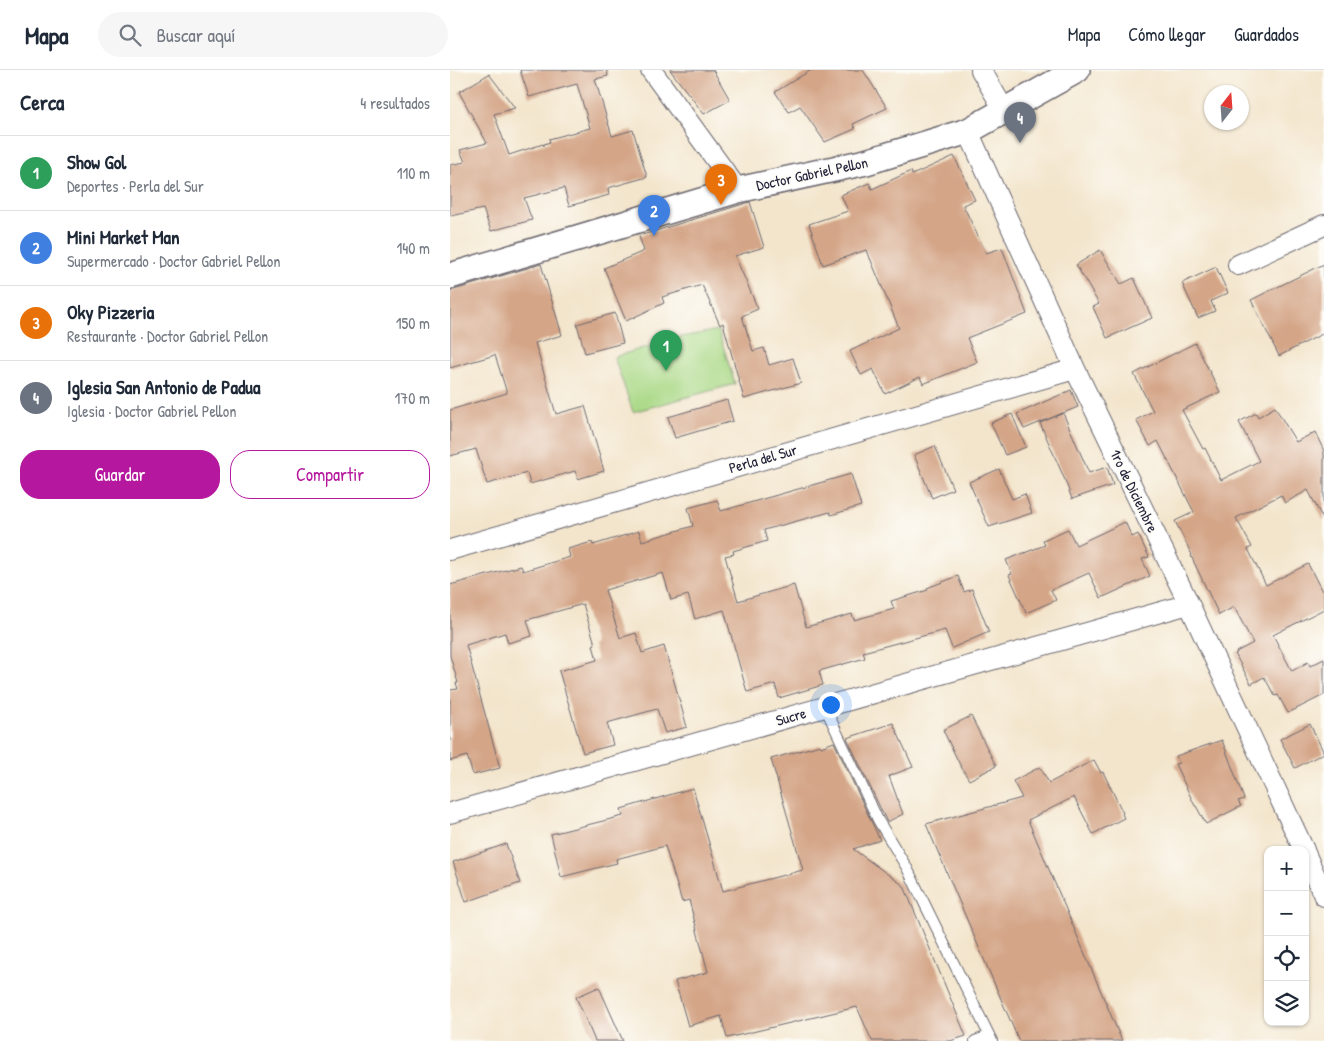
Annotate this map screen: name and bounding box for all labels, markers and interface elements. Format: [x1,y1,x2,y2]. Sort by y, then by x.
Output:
search box [98,12,448,57]
text: Mapa [25,19,68,51]
icon: search [116,21,144,49]
text: Buscar aquí [156,22,236,48]
text: Mapa [1068,22,1100,47]
text: Cómo llegar [1128,22,1206,47]
text: Guardados [1234,22,1299,47]
north arrow [1204,85,1249,130]
text: Cerca [20,88,64,117]
text: 4 resultados [360,92,430,114]
pin: 4 [1004,102,1036,143]
text: Show Gol [67,149,126,175]
street label: Doctor Gabriel Pellon [754,151,870,196]
text: 1 [33,162,39,184]
text: 110 m [397,162,430,184]
pin: 3 [705,164,737,205]
text: Deportes · Perla del Sur [67,175,204,197]
pin: 2 [638,195,670,236]
text: Mini Market Man [67,224,180,250]
text: 2 [32,237,40,259]
text: 140 m [396,237,430,259]
text: Supermercado · Doctor Gabriel Pellon [67,250,281,272]
text: Oky Pizzeria [67,299,154,325]
text: 3 [32,312,40,334]
text: 150 m [396,312,430,334]
text: Restaurante · Doctor Gabriel Pellon [67,325,268,347]
pin: 1 [650,330,682,371]
text: Iglesia San Antonio de Padua [67,374,260,400]
text: 4 [33,387,39,409]
text: 170 m [395,387,430,409]
text: Iglesia · Doctor Gabriel Pellon [67,400,236,422]
street label: Perla del Sur [726,439,800,478]
street label: 1ro de Diciembre [1105,446,1164,536]
button: Guardar [20,450,220,499]
button: Compartir [230,450,430,499]
your location [818,692,844,718]
street label: Sucre [773,702,808,731]
map controls [1264,846,1309,1026]
button: + [1264,846,1309,891]
button: − [1264,891,1309,936]
button: locate [1264,936,1309,981]
button: layers [1264,981,1309,1026]

